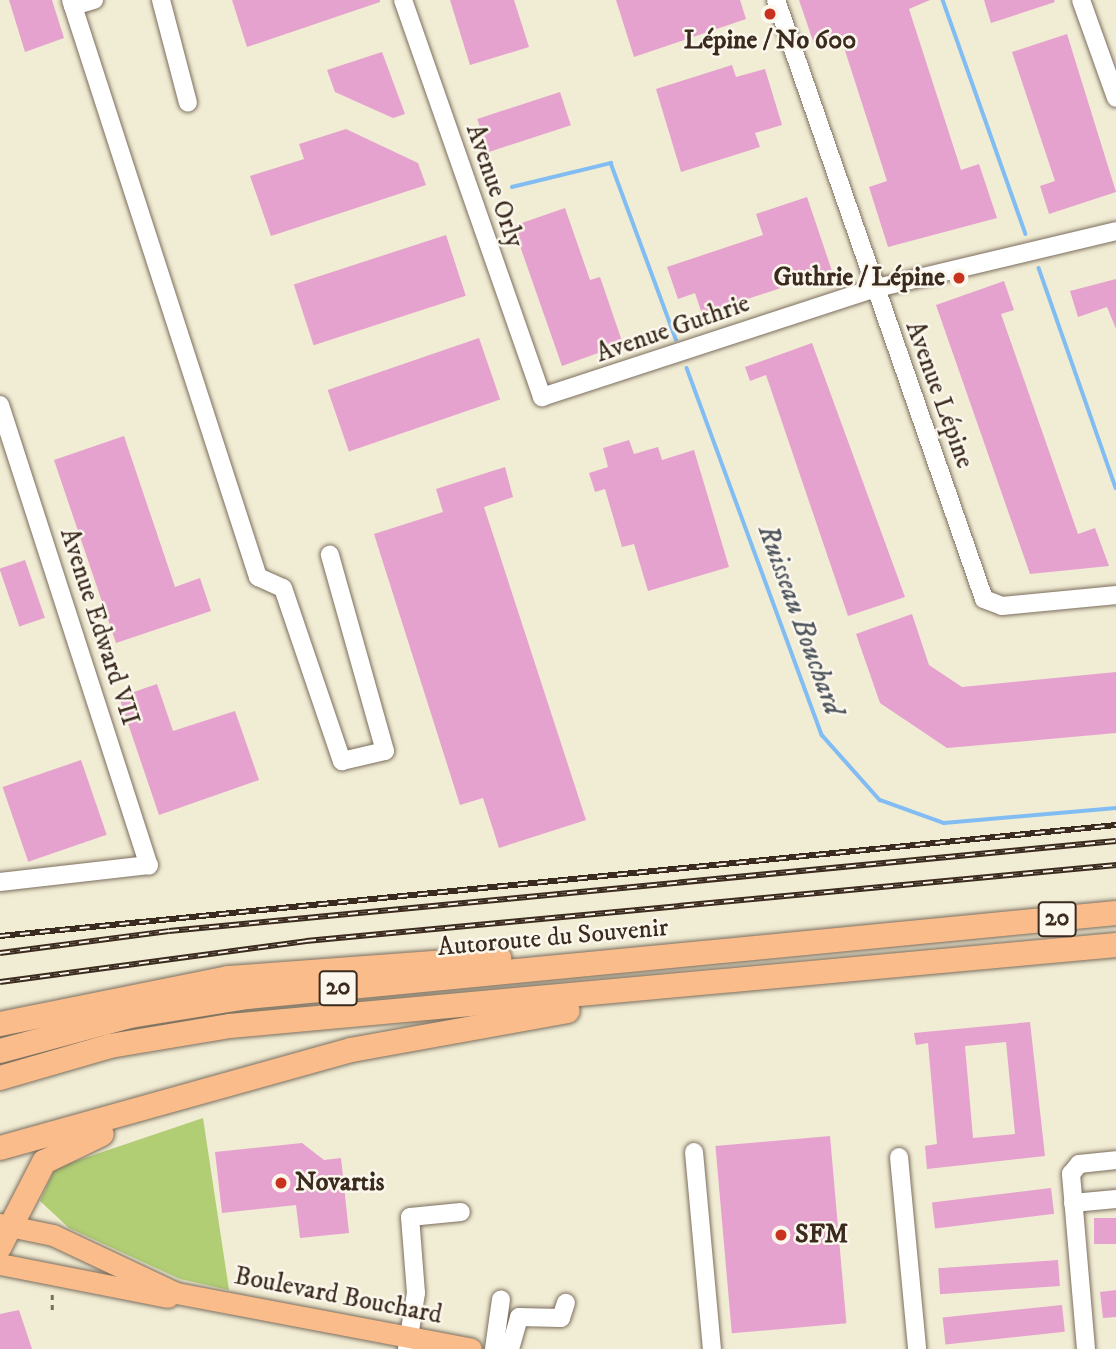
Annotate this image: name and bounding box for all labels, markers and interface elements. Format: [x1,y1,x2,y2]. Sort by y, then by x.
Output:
marker: Lépine / No 600 [762,6,778,22]
place label: Lépine / No 600 [684,25,856,57]
street label: Avenue Orly [458,120,530,252]
place label: Guthrie / Lépine [773,262,945,294]
marker: Guthrie / Lépine [951,270,967,286]
street label: Avenue Guthrie [592,288,754,370]
street label: Avenue Lépine [898,317,980,473]
water label: Ruisseau Bouchard [750,520,850,720]
street label: Avenue Edward VII [52,524,146,730]
road number: 20 [1036,898,1078,939]
street label: Autoroute du Souvenir [436,912,670,964]
road number: 20 [317,968,359,1008]
place label: Novartis [295,1167,384,1199]
marker: Novartis [273,1175,289,1191]
place label: SFM [795,1219,848,1251]
marker: SFM [773,1227,789,1243]
street label: Boulevard Bouchard [232,1261,444,1331]

